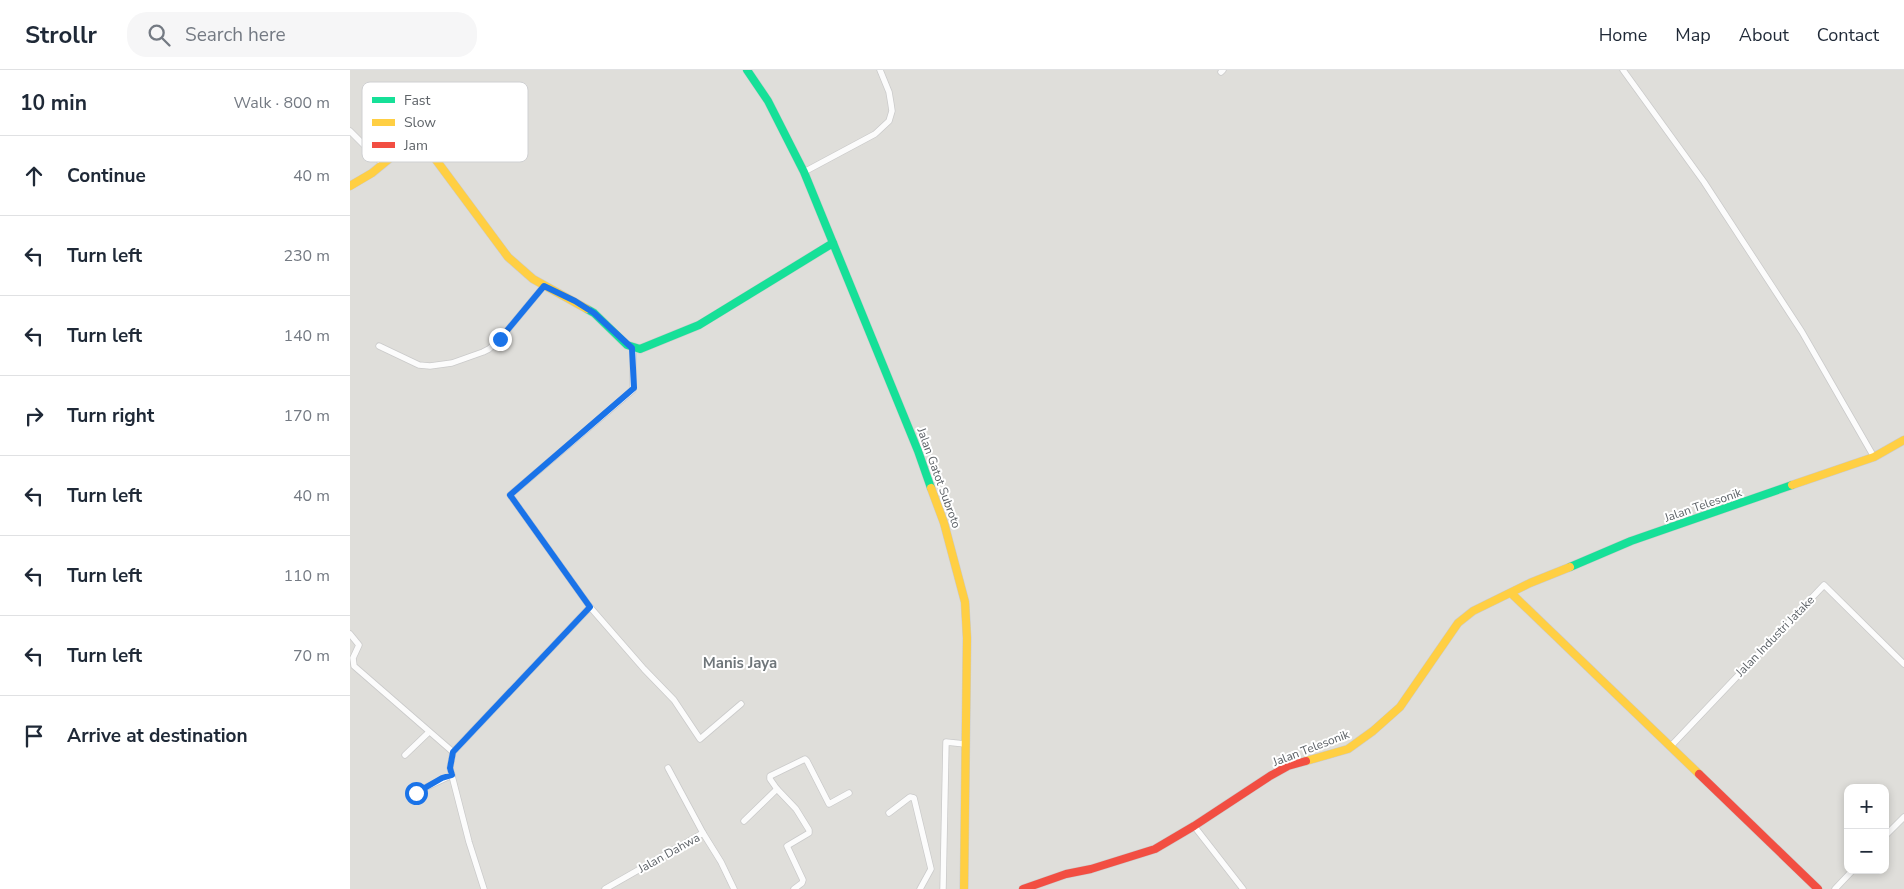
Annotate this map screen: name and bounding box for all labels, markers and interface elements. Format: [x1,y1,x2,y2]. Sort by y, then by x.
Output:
search box [127,12,477,57]
text: Strollr [25,19,97,51]
icon: search [145,21,173,49]
text: Search here [185,22,286,48]
text: Home [1599,23,1647,47]
text: Map [1675,23,1711,47]
text: About [1739,23,1789,47]
text: Contact [1817,23,1879,47]
legend [362,82,528,162]
text: 10 min [20,89,87,117]
text: Fast [404,91,430,110]
text: Walk · 800 m [234,92,330,114]
text: Slow [404,113,436,132]
text: Jam [403,136,428,155]
icon: ahead [20,162,48,190]
text: Continue [67,163,146,189]
text: 40 m [293,165,330,187]
icon: left [20,242,48,270]
text: Turn left [67,243,142,269]
text: 230 m [283,245,330,267]
icon: left [20,322,48,350]
text: Turn left [67,323,142,349]
text: 140 m [283,325,330,347]
route end [489,328,512,351]
icon: right [20,402,48,430]
text: Turn right [67,403,154,429]
text: 170 m [283,405,330,427]
street label: Jalan Gatot Subroto [913,425,965,531]
icon: left [20,482,48,510]
text: Turn left [67,483,142,509]
street label: Jalan Telesonik [1661,484,1745,526]
text: 40 m [293,485,330,507]
icon: left [20,562,48,590]
text: Turn left [67,563,142,589]
text: 110 m [283,565,330,587]
street label: Jalan Industri Jatake [1731,592,1818,681]
icon: left [20,642,48,670]
text: Turn left [67,643,142,669]
text: 70 m [293,645,330,667]
district label: Manis Jaya [703,653,777,673]
icon: arrive [20,722,48,750]
text: Arrive at destination [67,723,248,749]
street label: Jalan Telesonik [1270,726,1352,770]
route start [405,782,428,805]
map controls [1844,784,1889,874]
button: + [1844,784,1889,829]
street label: Jalan Dahwa [634,829,703,877]
button: − [1844,829,1889,874]

